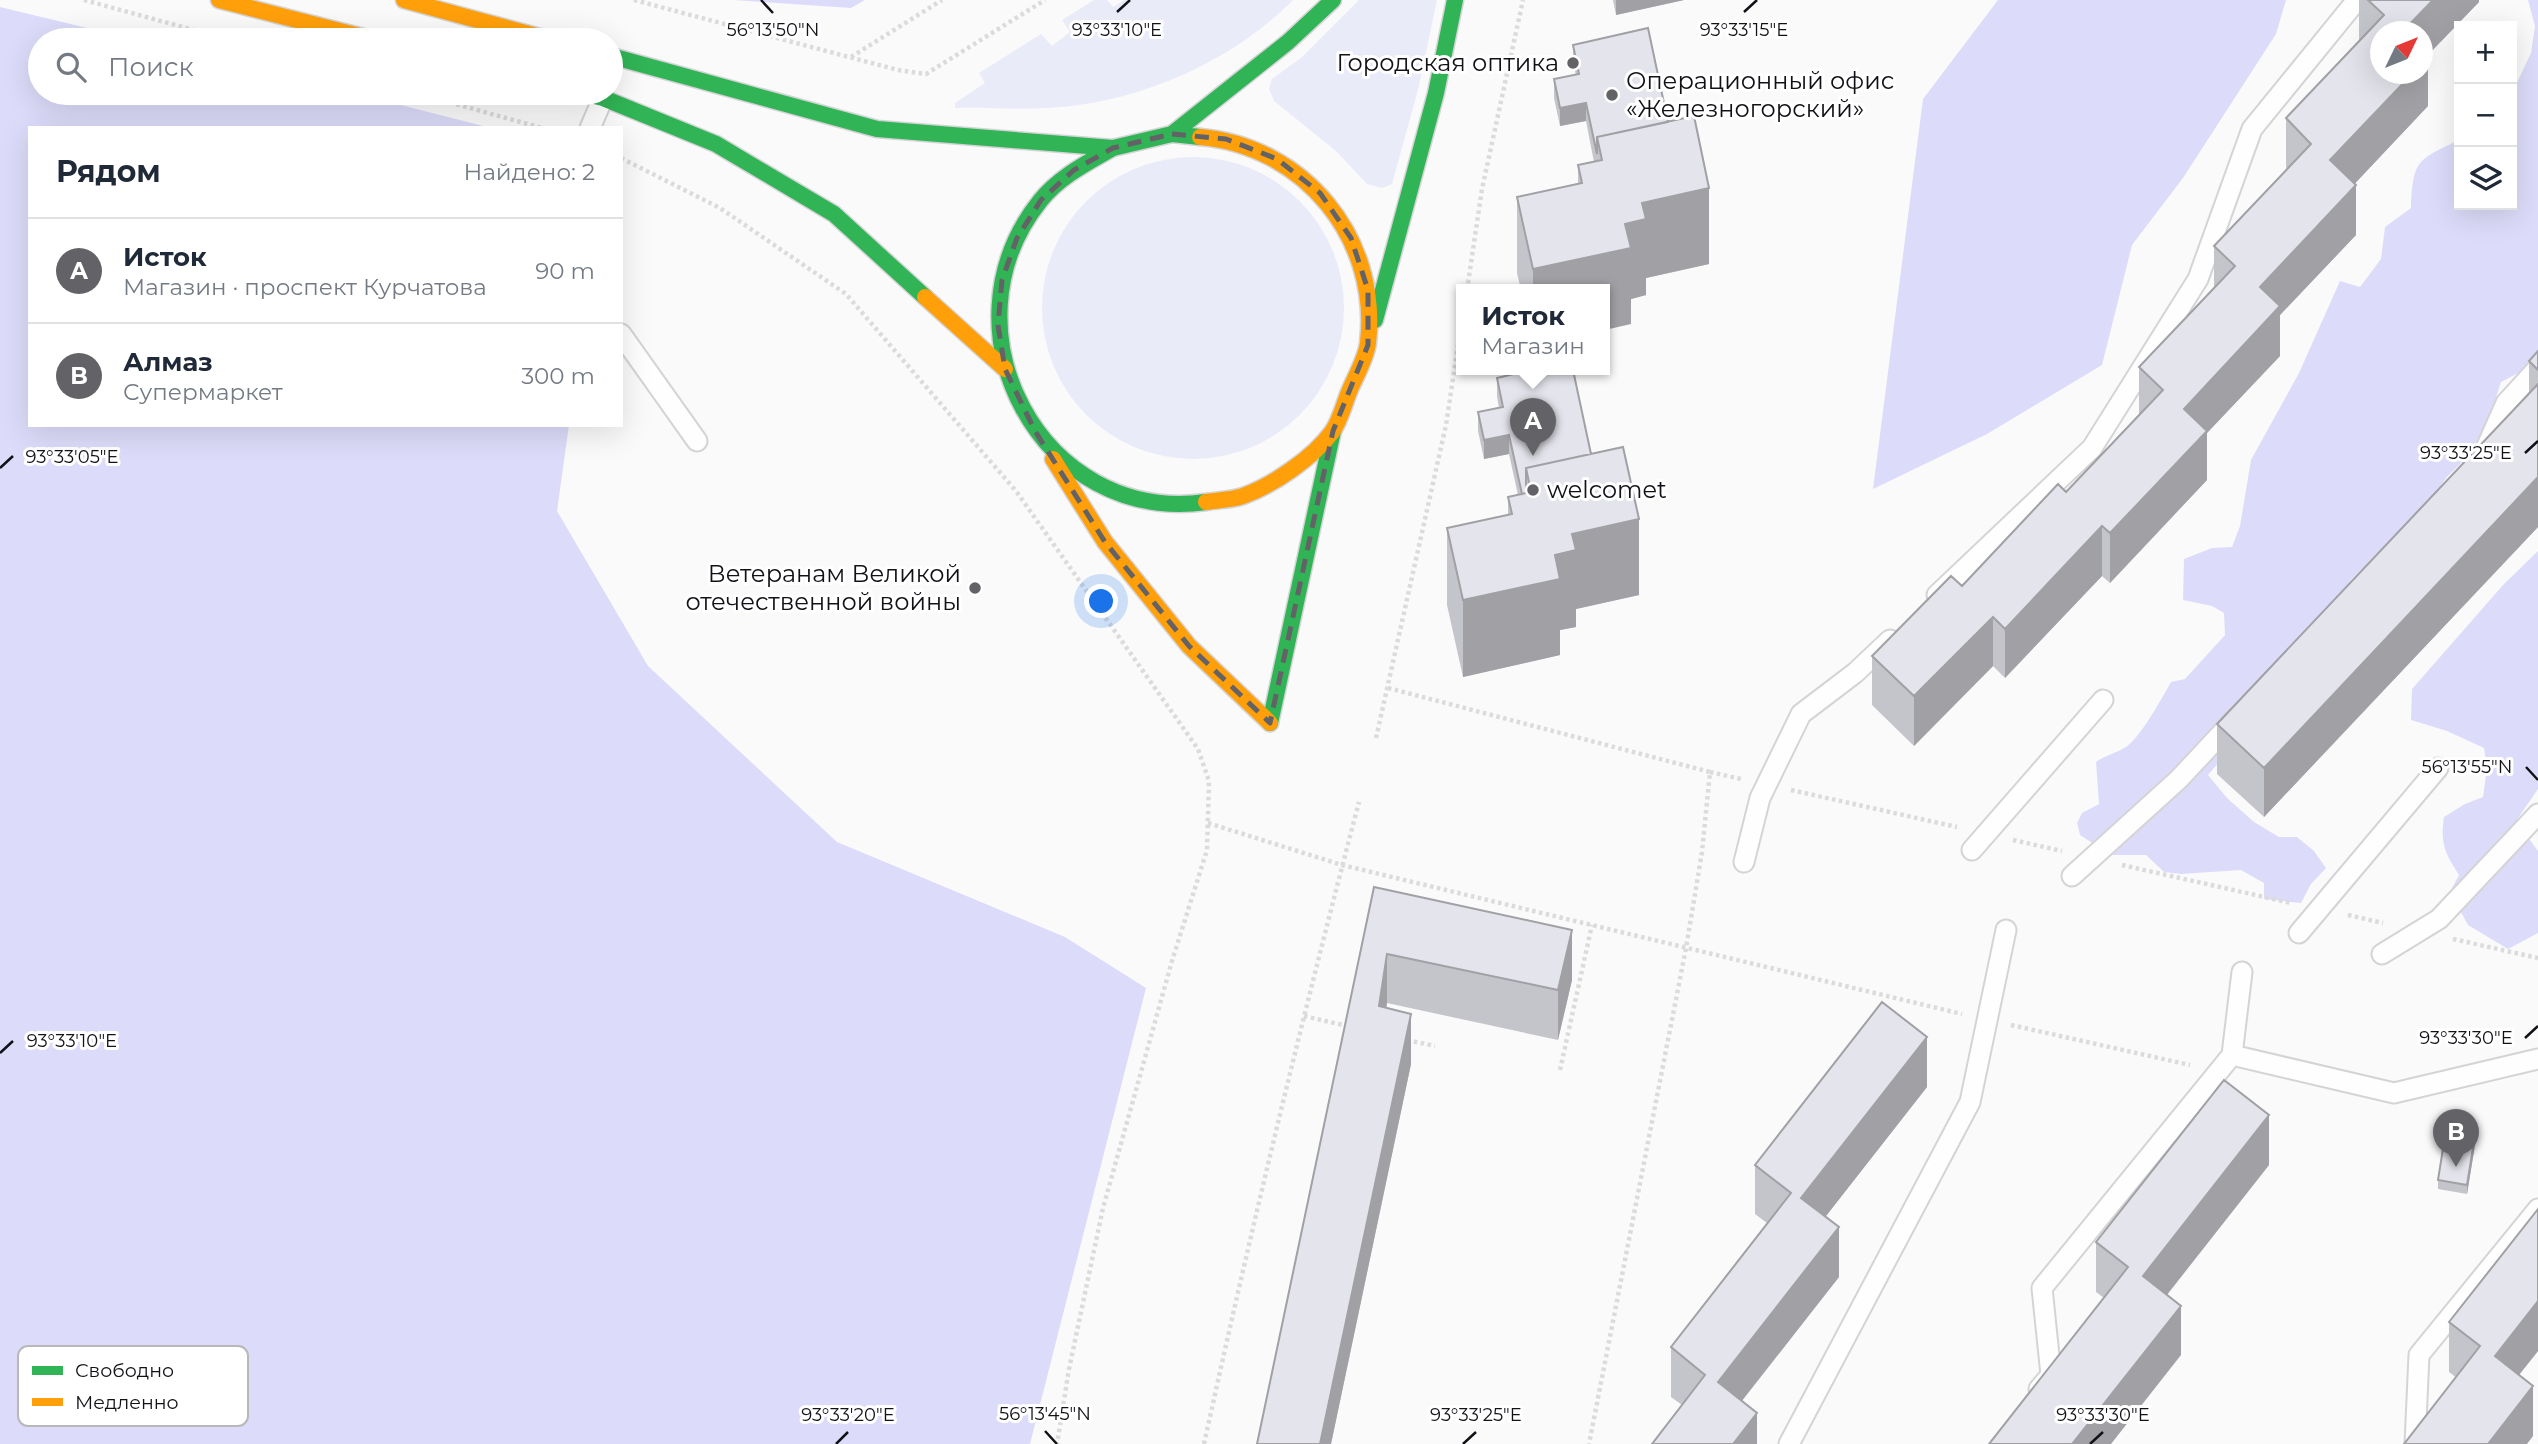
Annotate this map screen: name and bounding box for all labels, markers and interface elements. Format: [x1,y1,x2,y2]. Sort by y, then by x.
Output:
text: 56°13'50"N [727,19,819,41]
text: 93°33'10"E [1072,19,1162,41]
text: 93°33'15"E [1700,19,1788,41]
north arrow [2370,21,2433,84]
map controls [2454,21,2517,210]
button: + [2454,21,2517,84]
search box [28,28,623,105]
icon: search [52,48,90,86]
place label: Городская оптика [1337,48,1559,77]
text: Поиск [108,51,194,83]
marker: Городская оптика [1565,55,1581,71]
place label: Операционный офис «Железногорский» [1626,66,1894,123]
button: − [2454,84,2517,147]
marker: Операционный офис «Железногорский» [1604,87,1620,103]
button: layers [2454,147,2517,210]
text: Рядом [56,153,161,190]
text: Найдено: 2 [464,158,595,186]
text: Исток [123,241,207,273]
text: A [70,257,88,285]
text: 90 m [535,257,595,285]
text: Магазин · проспект Курчатова [123,273,487,301]
popup [1456,284,1610,375]
text: Исток [1481,300,1565,332]
text: Магазин [1481,332,1585,360]
text: Алмаз [123,346,213,378]
text: B [70,362,88,390]
text: 300 m [521,362,595,390]
text: Супермаркет [123,378,283,406]
pin: A [1510,398,1556,456]
text: 93°33'25"E [2420,442,2512,464]
text: 93°33'05"E [25,446,119,468]
place label: welcomet [1547,475,1667,504]
marker: welcomet [1525,482,1541,498]
place label: Ветеранам Великой отечественной войны [685,559,961,616]
marker: Ветеранам Великой отечественной войны [967,580,983,596]
your location [1084,584,1118,618]
text: 56°13'55"N [2422,756,2512,778]
text: 93°33'30"E [2419,1027,2513,1049]
text: 93°33'10"E [27,1030,117,1052]
pin: B [2433,1109,2479,1167]
legend [18,1346,248,1426]
text: Свободно [75,1359,174,1382]
text: Медленно [75,1391,179,1414]
text: 56°13'45"N [999,1403,1091,1425]
text: 93°33'20"E [801,1404,895,1426]
text: 93°33'25"E [1430,1404,1522,1426]
text: 93°33'30"E [2056,1404,2150,1426]

